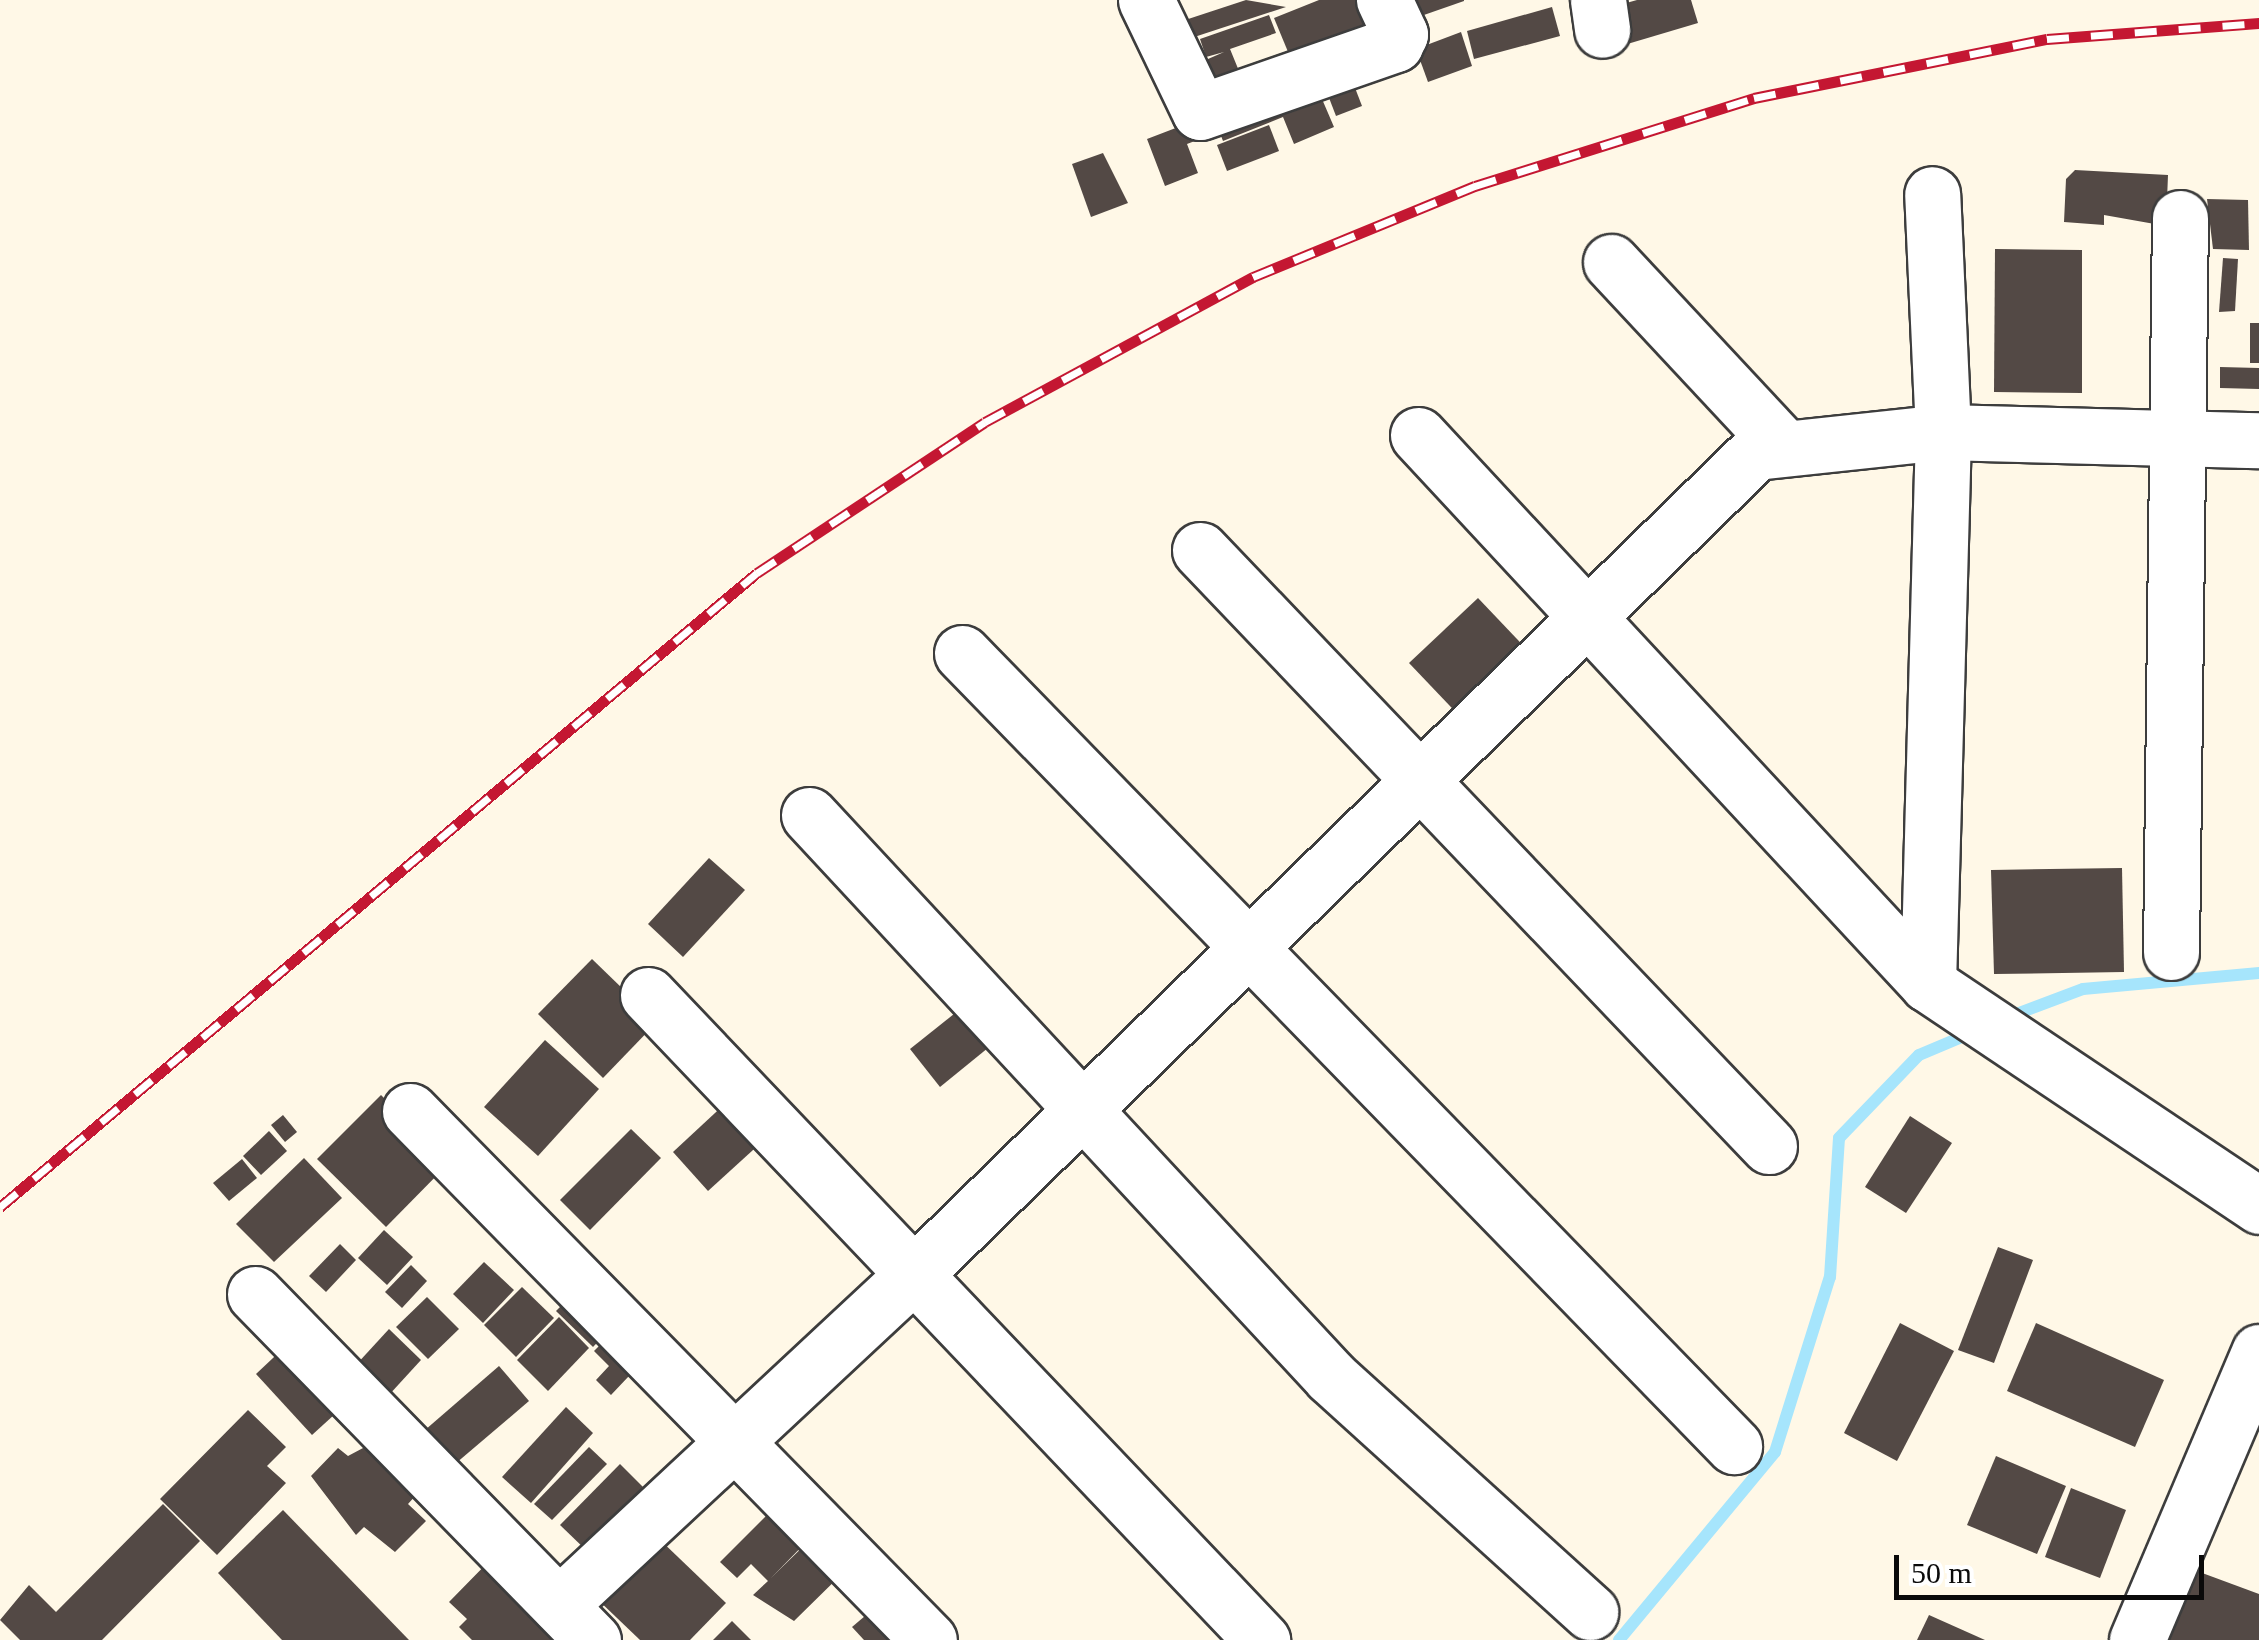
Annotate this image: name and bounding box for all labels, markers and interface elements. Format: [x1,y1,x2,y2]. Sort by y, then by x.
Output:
scale bar [1899,1535,2209,1597]
text: 50 m [1911,1556,1972,1589]

